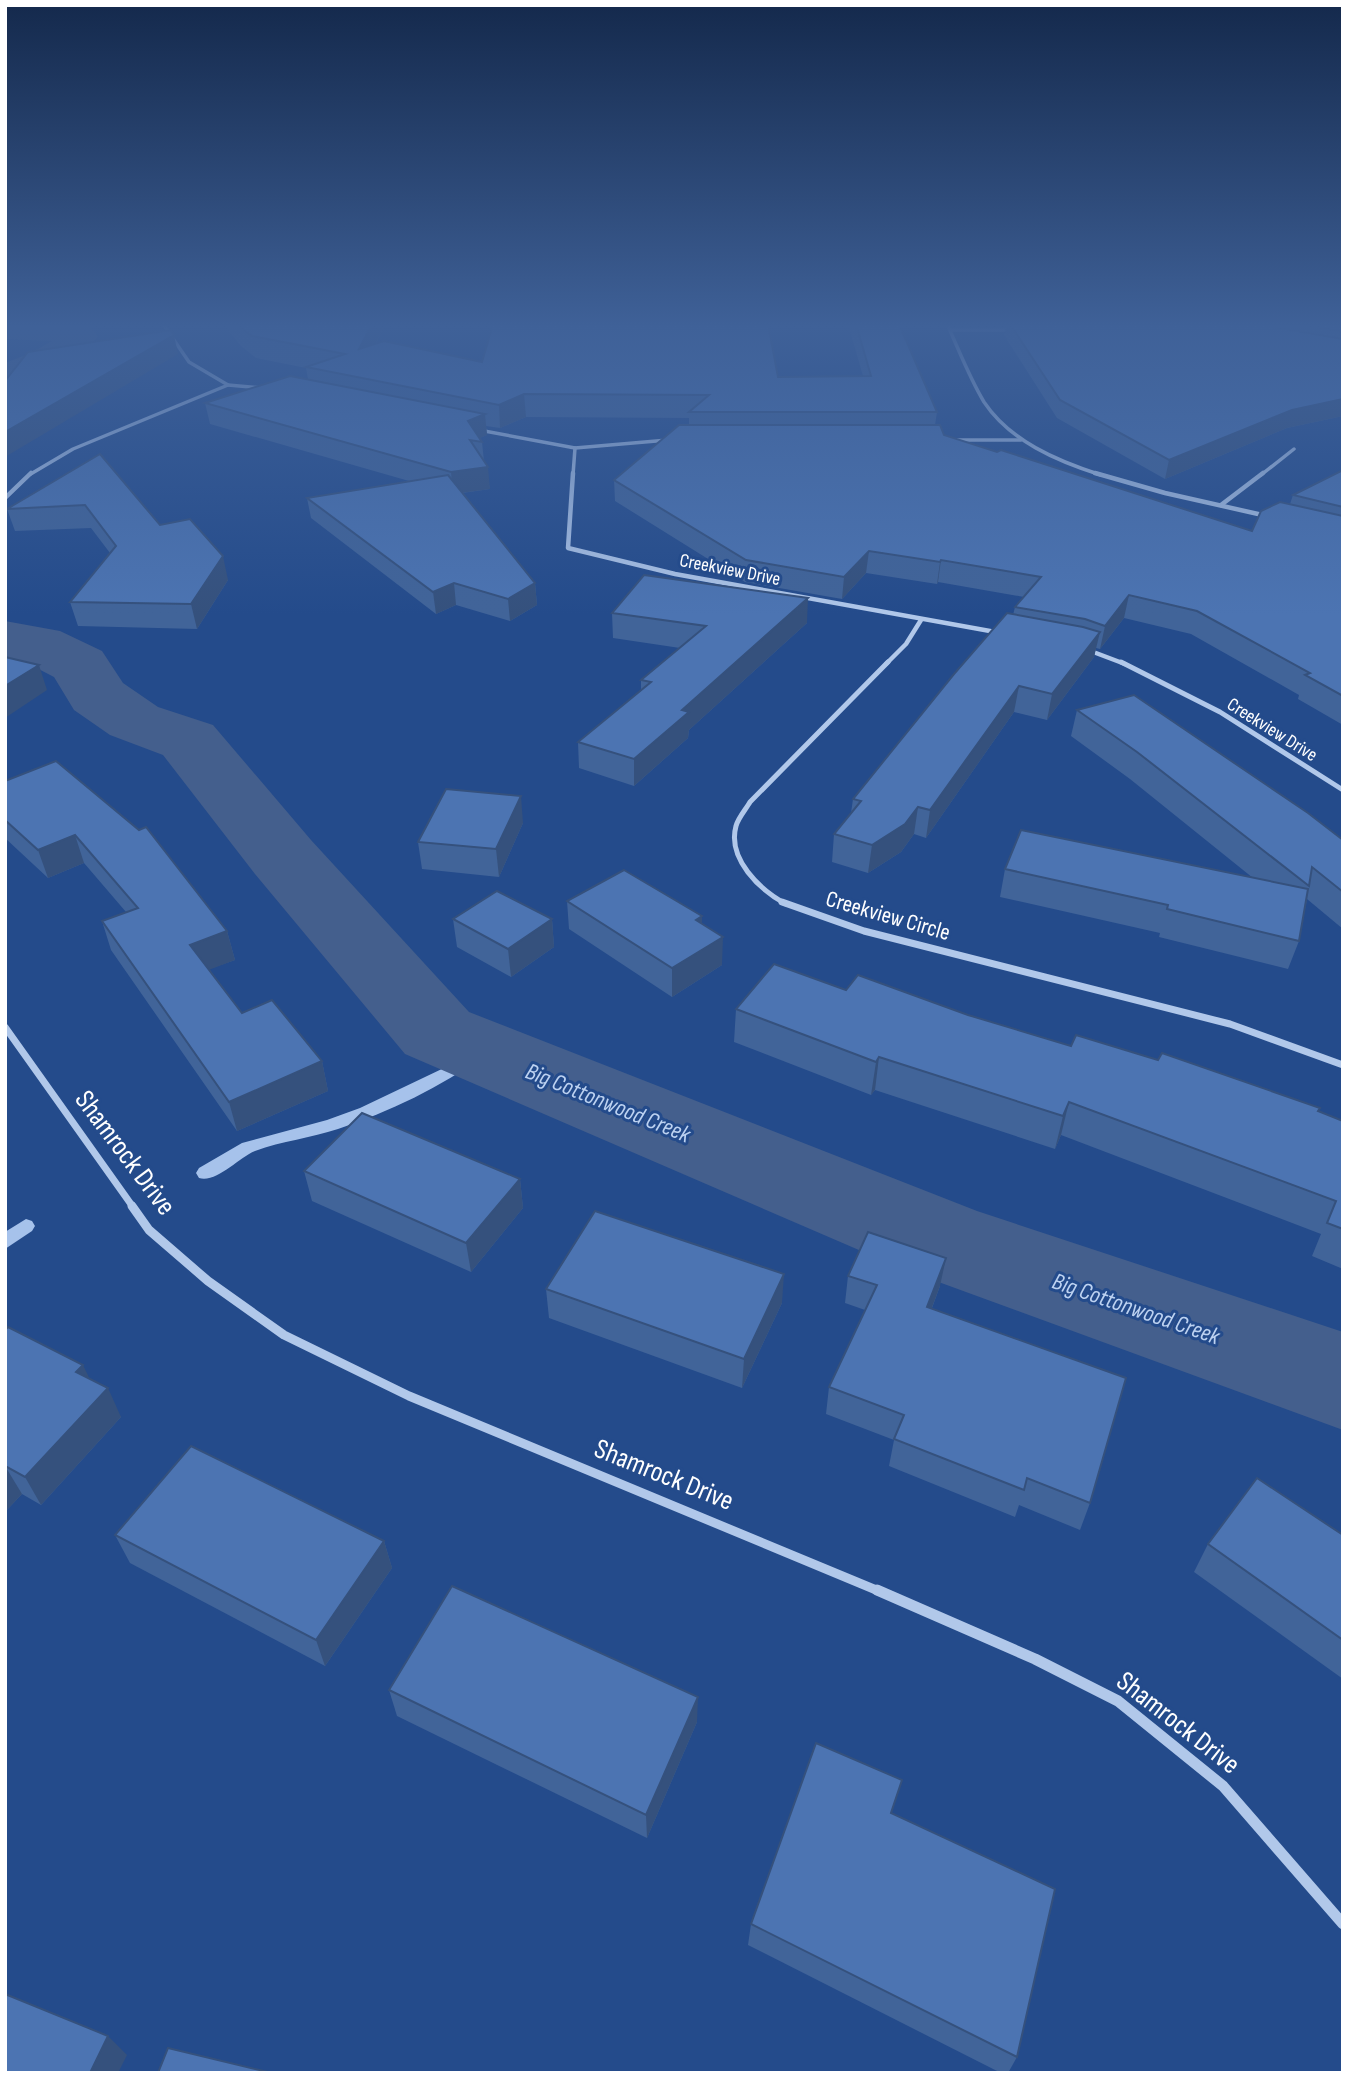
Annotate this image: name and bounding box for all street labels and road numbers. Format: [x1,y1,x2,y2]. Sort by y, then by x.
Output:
street label: Creekview Drive [678,549,782,591]
street label: Creekview Drive [1223,693,1321,767]
street label: Creekview Circle [823,885,953,947]
street label: Shamrock Drive [68,1084,182,1222]
street label: Shamrock Drive [590,1432,738,1518]
street label: Shamrock Drive [1110,1665,1246,1781]

